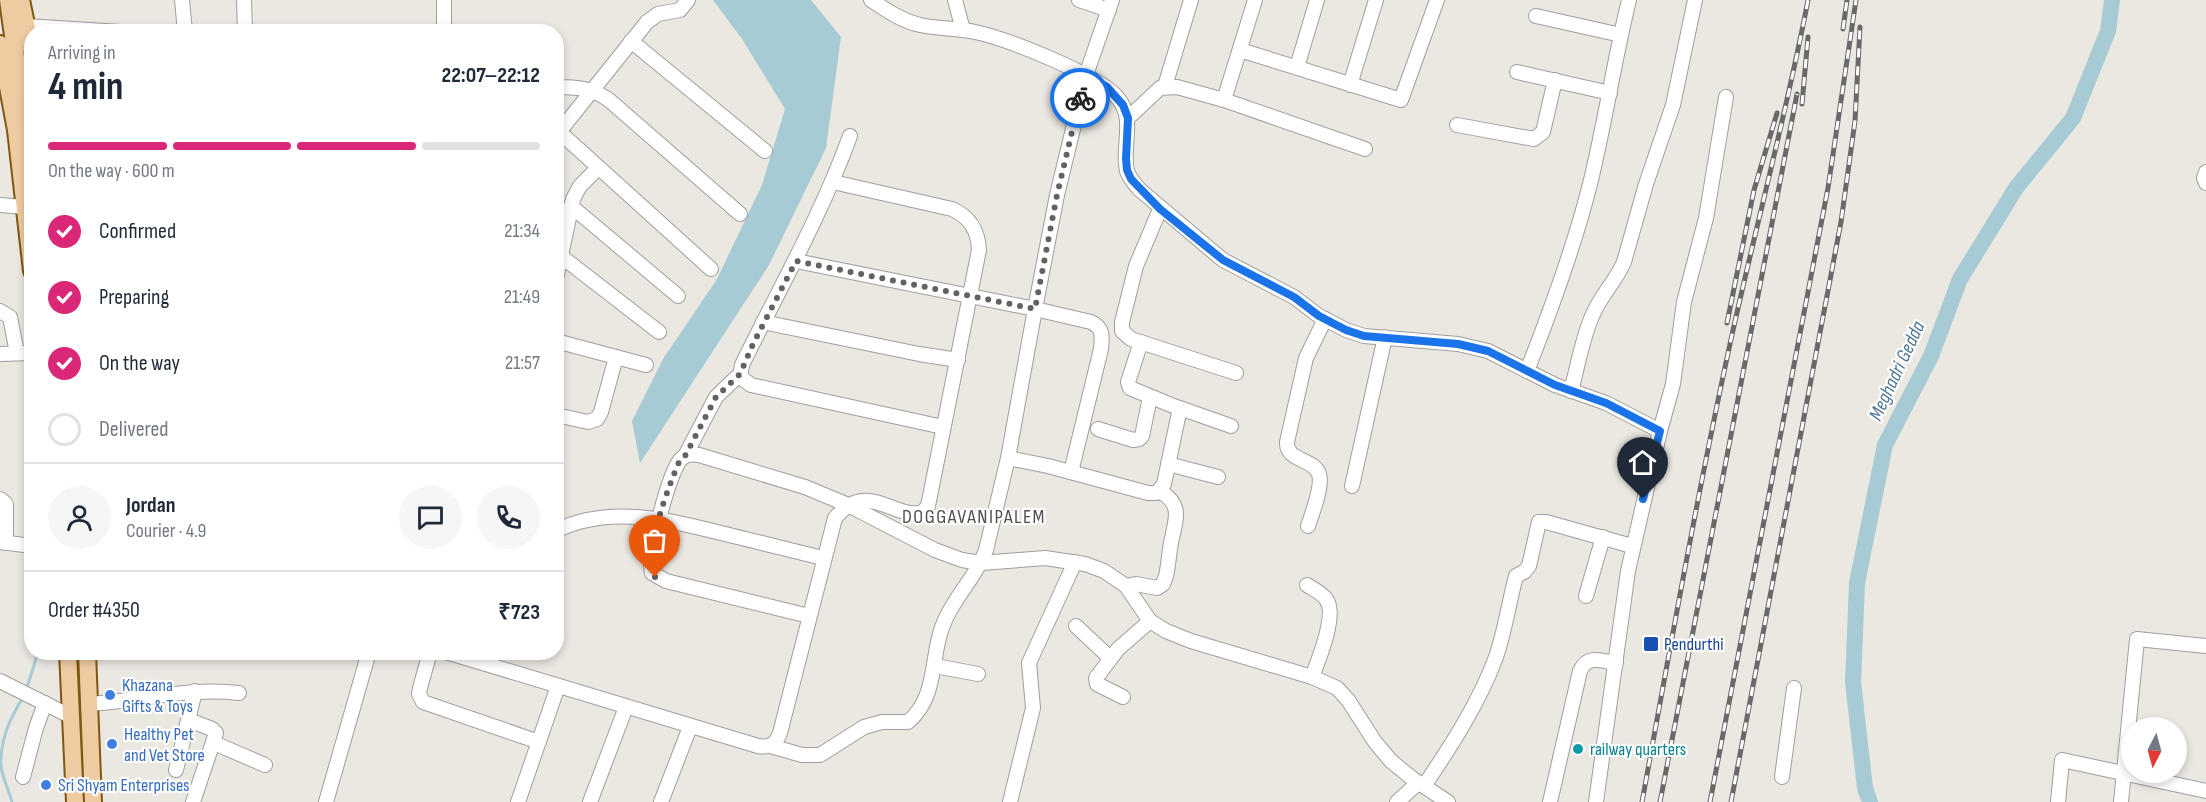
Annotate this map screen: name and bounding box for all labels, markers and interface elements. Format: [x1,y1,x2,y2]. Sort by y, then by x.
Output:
text: Arriving in [48,41,116,65]
text: 22:07–22:12 [442,62,540,89]
text: 4 min [48,64,123,111]
courier [1050,68,1110,128]
icon: bike [1064,82,1097,115]
text: On the way · 600 m [48,159,175,183]
icon: check [48,215,81,248]
text: Confirmed [99,218,176,245]
text: 21:34 [504,219,540,243]
icon: check [48,281,81,314]
text: Preparing [99,284,169,311]
text: 21:49 [504,285,540,309]
water label: Meghadri Gedda [1864,318,1930,424]
icon: check [48,347,81,380]
text: On the way [99,350,180,377]
text: 21:57 [505,351,540,375]
text: Delivered [99,416,168,443]
pin [1617,437,1668,499]
icon: home [1626,446,1659,479]
button: person [48,486,111,549]
button: chat [399,486,462,549]
button: phone [477,486,540,549]
text: Jordan [126,492,175,519]
district label: DOGGAVANIPALEM [902,505,1046,529]
pin [629,515,680,577]
text: Courier · 4.9 [126,519,206,543]
icon: bag [638,524,671,557]
text: Order #4350 [48,597,140,624]
text: ₹723 [498,599,540,626]
place label: Pendurthi [1664,634,1724,655]
marker: Pendurthi [1642,635,1660,653]
place label: Khazana Gifts & Toys [122,675,193,717]
marker: Khazana Gifts & Toys [103,688,117,702]
north arrow [2121,717,2187,783]
map controls [2121,717,2187,783]
place label: Healthy Pet and Vet Store [124,724,205,766]
marker: Healthy Pet and Vet Store [105,737,119,751]
place label: railway quarters [1590,739,1686,760]
marker: railway quarters [1571,742,1585,756]
place label: Sri Shyam Enterprises [58,775,190,796]
marker: Sri Shyam Enterprises [39,778,53,792]

